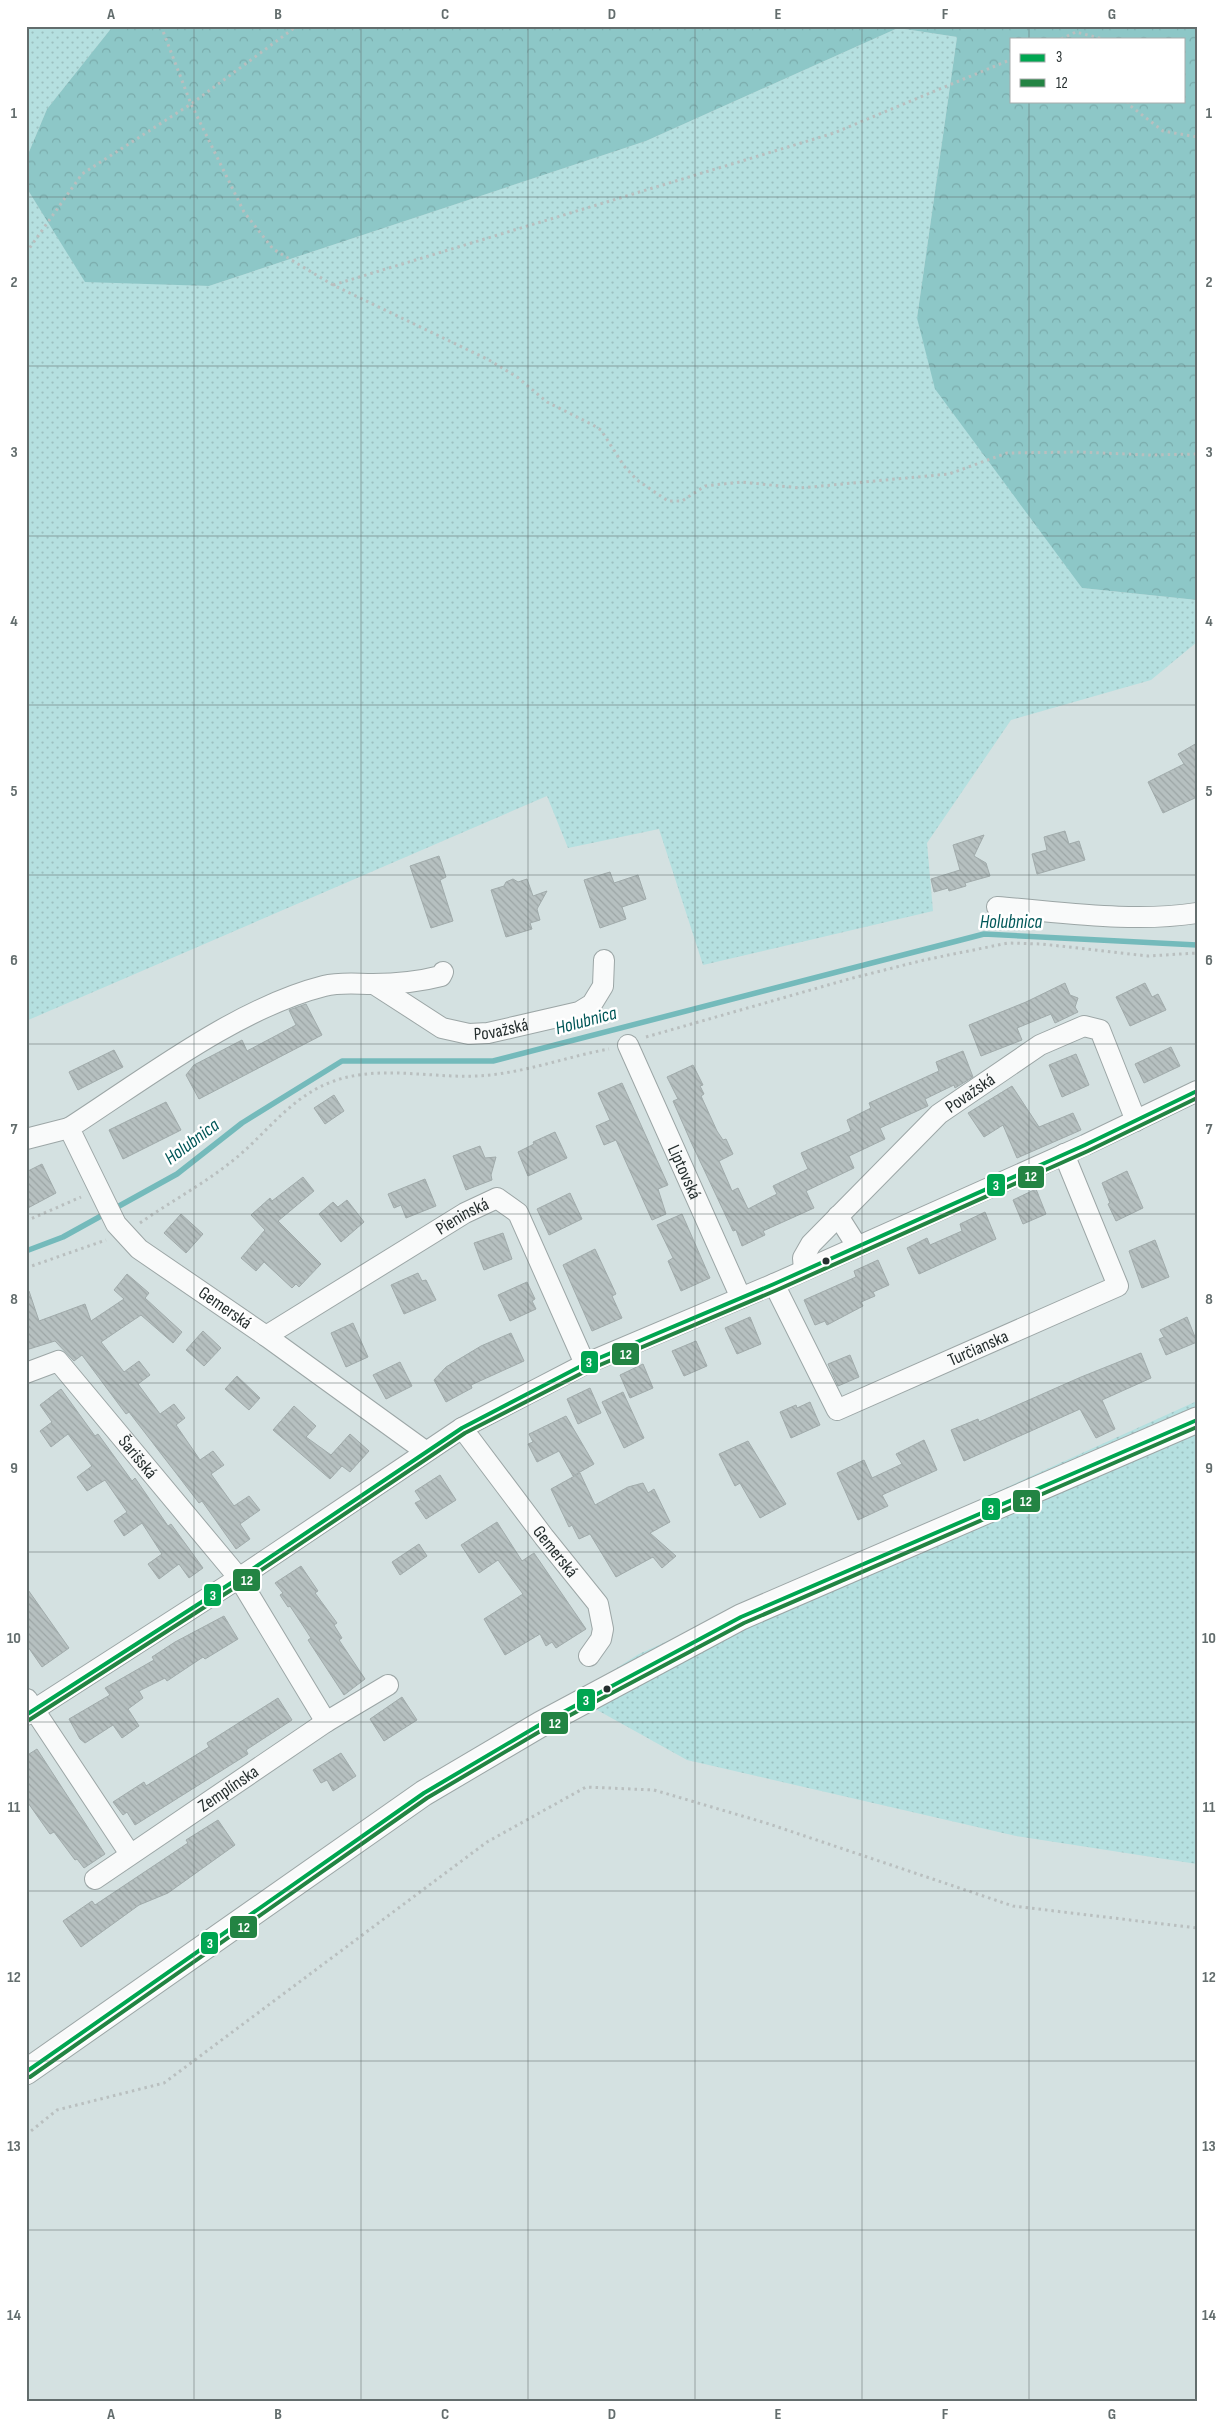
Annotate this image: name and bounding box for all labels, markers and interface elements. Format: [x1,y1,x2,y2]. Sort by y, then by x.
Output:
text: A [106,5,115,24]
text: B [274,5,282,24]
text: C [441,5,449,24]
text: D [608,5,616,24]
text: E [775,5,782,24]
text: F [942,5,949,24]
text: G [1108,5,1116,24]
legend [1010,38,1186,102]
text: 3 [1056,48,1062,67]
text: 12 [1056,74,1068,93]
text: 1 [11,104,18,123]
text: 1 [1206,104,1213,123]
text: 2 [10,273,18,292]
text: 2 [1205,273,1213,292]
text: 3 [10,443,18,462]
text: 3 [1205,443,1213,462]
text: 4 [10,612,18,631]
text: 4 [1205,612,1213,631]
text: 5 [10,782,18,801]
text: 5 [1205,782,1213,801]
water label: Holubnica [980,911,1043,934]
text: 6 [10,951,18,970]
text: 6 [1205,951,1213,970]
water label: Holubnica [553,1002,620,1040]
street label: Považská [473,1014,530,1044]
street label: Považská [941,1069,999,1117]
water label: Holubnica [160,1114,224,1170]
text: 7 [11,1120,18,1139]
text: 7 [1206,1120,1213,1139]
street label: Liptovská [663,1141,706,1202]
line badge: 12 [1017,1165,1045,1189]
text: 12 [1025,1168,1037,1185]
line badge: 3 [986,1173,1006,1197]
text: 3 [993,1177,999,1194]
street label: Pieninská [432,1193,492,1239]
unlabelled marker [821,1256,831,1266]
street label: Gemerská [194,1282,256,1334]
text: 8 [10,1290,18,1309]
text: 8 [1205,1290,1213,1309]
street label: Turčianska [945,1325,1012,1370]
line badge: 12 [611,1342,640,1366]
text: 12 [620,1346,632,1363]
line badge: 3 [580,1350,599,1374]
text: 3 [586,1354,592,1371]
street label: Šarišská [114,1431,162,1483]
text: 9 [10,1459,18,1478]
text: 9 [1205,1459,1213,1478]
line badge: 12 [1012,1489,1041,1513]
text: 12 [1020,1493,1032,1510]
line badge: 3 [981,1497,1001,1521]
text: 3 [988,1501,994,1518]
street label: Gemerská [529,1521,583,1582]
line badge: 12 [232,1568,261,1592]
text: 12 [241,1572,253,1589]
line badge: 3 [203,1583,222,1607]
text: 3 [210,1587,216,1604]
text: 10 [7,1629,21,1648]
text: 10 [1202,1629,1216,1648]
unlabelled marker [602,1684,612,1694]
line badge: 3 [576,1688,596,1712]
text: 3 [583,1692,589,1709]
line badge: 12 [540,1711,569,1735]
text: 12 [549,1715,561,1732]
street label: Zemplínska [194,1761,262,1816]
text: 11 [8,1798,21,1817]
text: 11 [1203,1798,1216,1817]
line badge: 12 [229,1915,258,1939]
text: 12 [238,1919,250,1936]
line badge: 3 [200,1931,219,1955]
text: 3 [207,1935,213,1952]
text: 12 [7,1968,21,1987]
text: 12 [1202,1968,1216,1987]
text: 13 [7,2137,21,2156]
text: 13 [1202,2137,1216,2156]
text: 14 [7,2306,21,2325]
text: 14 [1202,2306,1216,2325]
text: A [106,2405,115,2424]
text: B [274,2405,282,2424]
text: C [441,2405,449,2424]
text: D [608,2405,616,2424]
text: E [775,2405,782,2424]
text: F [942,2405,949,2424]
text: G [1108,2405,1116,2424]

